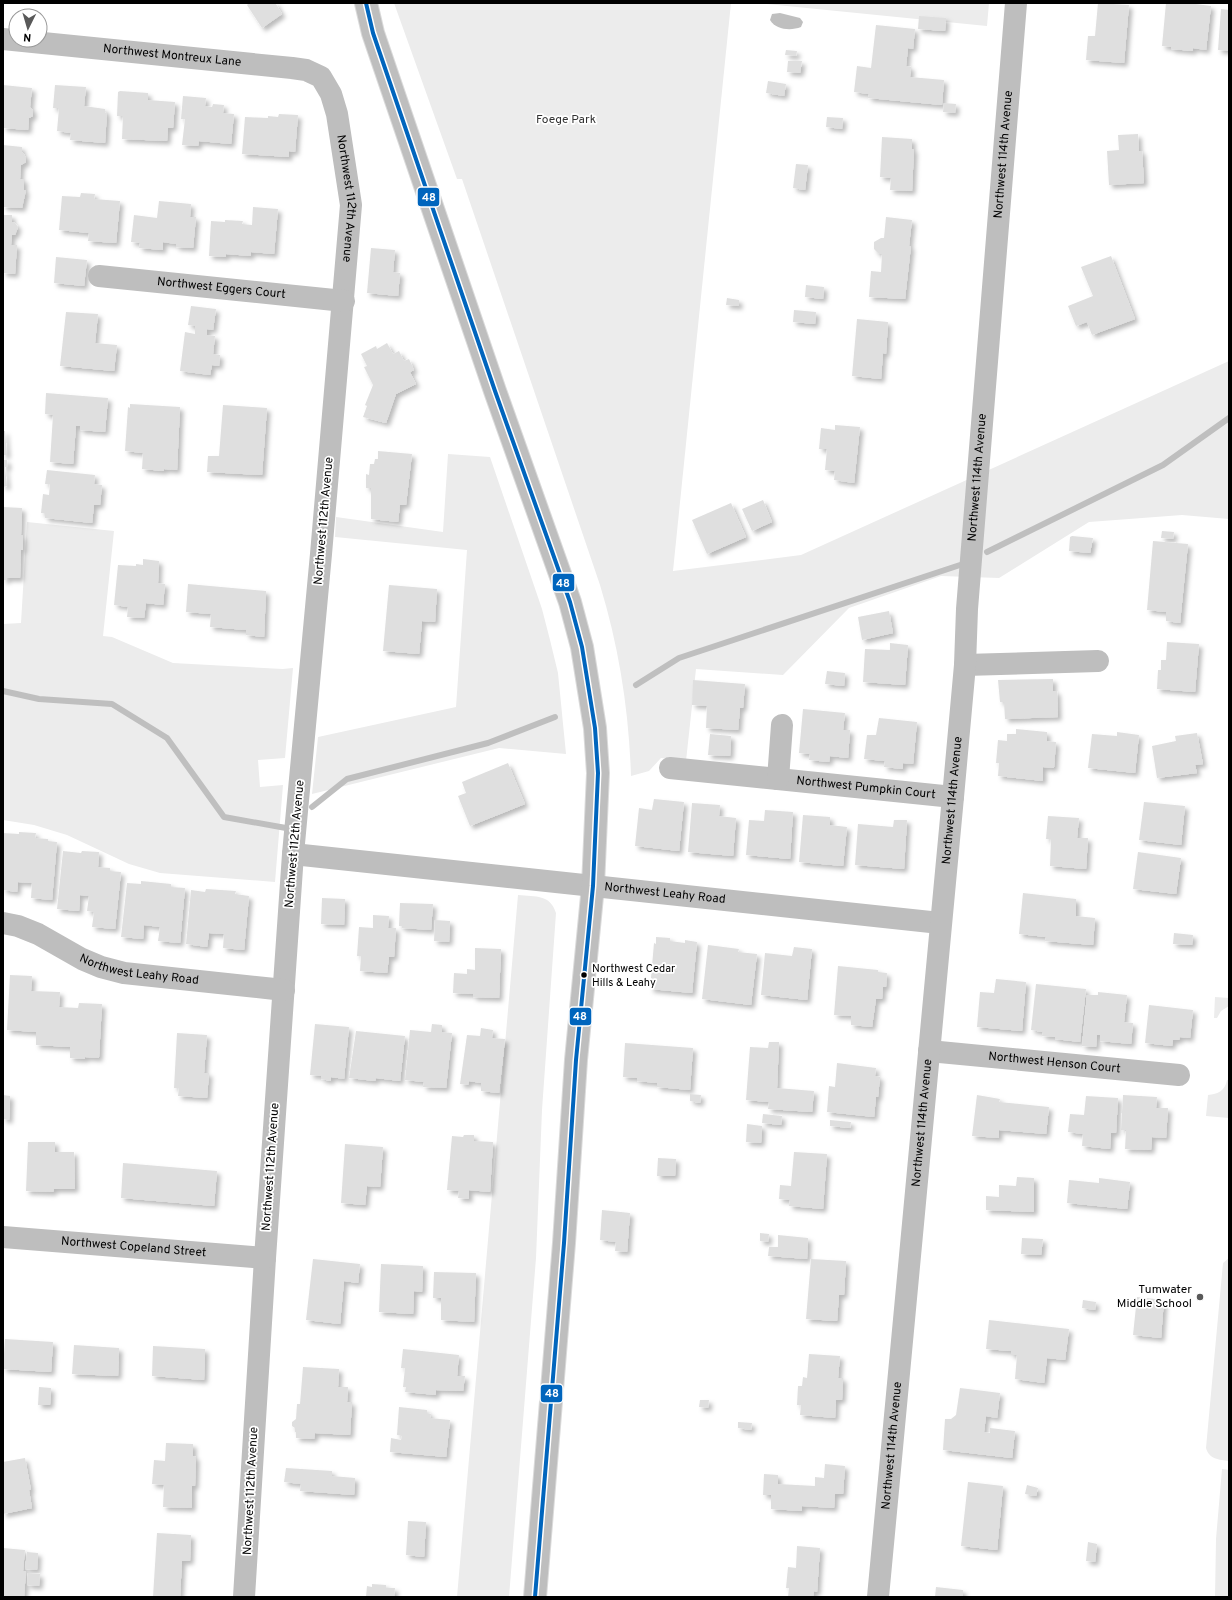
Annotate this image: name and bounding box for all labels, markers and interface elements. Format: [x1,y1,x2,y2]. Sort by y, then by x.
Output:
north arrow [8,8,48,48]
text: N [23,30,32,44]
street label: Northwest Montreux Lane [102,41,242,71]
street label: Northwest 114th Avenue [991,90,1017,219]
park label: Foege Park [536,112,596,128]
street label: Northwest 112th Avenue [332,134,359,263]
line badge: 48 [417,187,440,207]
text: 48 [422,191,436,205]
street label: Northwest Eggers Court [156,274,286,303]
street label: Northwest 114th Avenue [964,413,991,542]
street label: Northwest 112th Avenue [310,456,338,586]
line badge: 48 [552,573,575,592]
text: 48 [556,577,570,591]
street label: Northwest 114th Avenue [939,736,966,865]
street label: Northwest Pumpkin Court [796,773,936,803]
street label: Northwest 112th Avenue [281,779,309,909]
street label: Northwest Leahy Road [603,879,726,908]
street label: Northwest Leahy Road [77,951,200,989]
place label: Northwest Cedar Hills & Leahy [592,962,676,990]
marker: Northwest Cedar Hills & Leahy [579,970,589,980]
line badge: 48 [569,1007,592,1026]
text: 48 [573,1010,587,1024]
street label: Northwest Henson Court [987,1049,1121,1077]
street label: Northwest 114th Avenue [908,1058,936,1188]
street label: Northwest 112th Avenue [259,1102,283,1232]
street label: Northwest Copeland Street [60,1234,207,1261]
place label: Tumwater Middle School [1117,1282,1192,1312]
marker: Tumwater Middle School [1195,1292,1205,1302]
street label: Northwest 114th Avenue [878,1381,906,1510]
line badge: 48 [540,1384,563,1403]
text: 48 [545,1387,559,1401]
street label: Northwest 112th Avenue [240,1426,262,1556]

